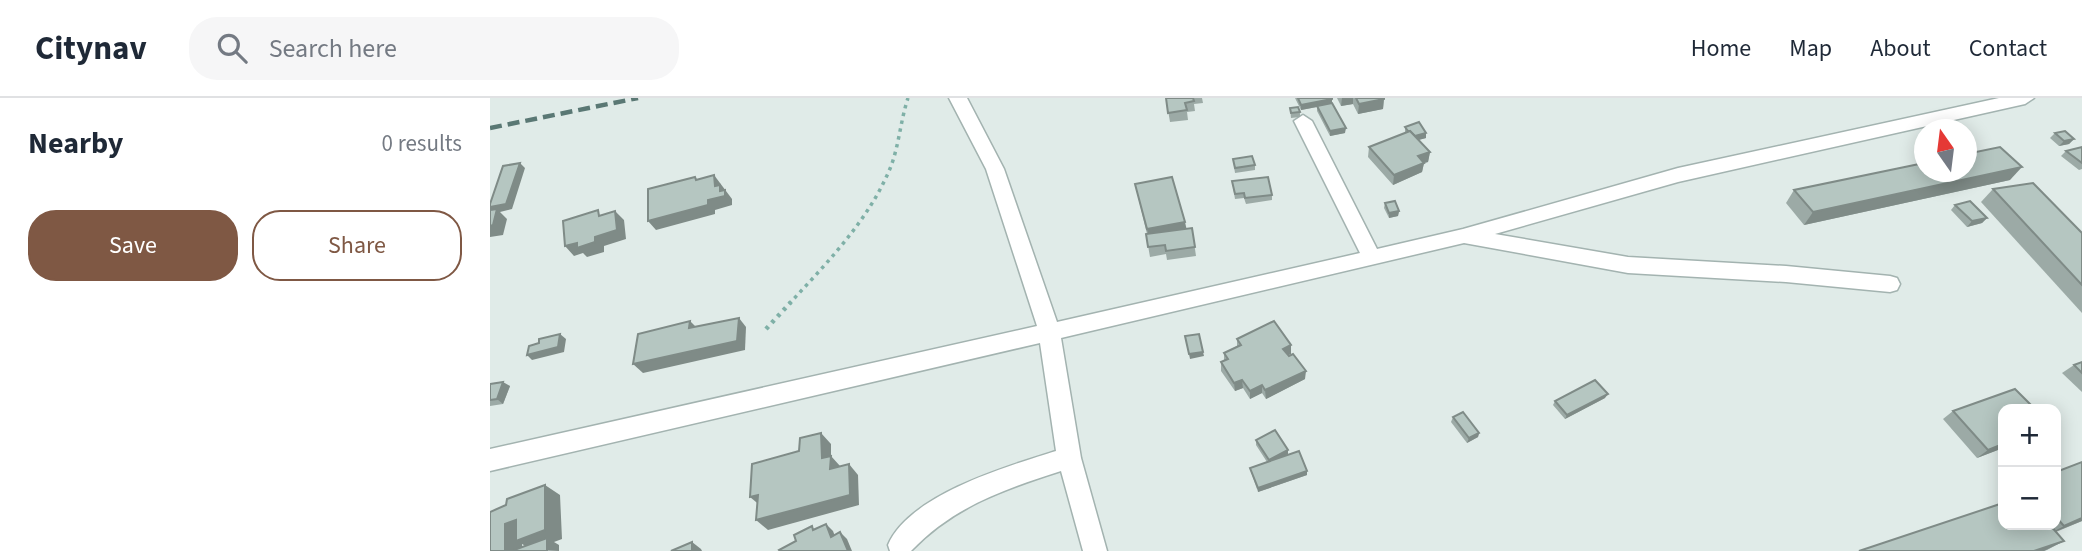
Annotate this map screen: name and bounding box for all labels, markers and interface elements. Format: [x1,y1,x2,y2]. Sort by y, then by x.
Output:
search box [189,17,679,80]
text: Citynav [35,25,147,72]
icon: search [213,29,251,67]
text: Search here [269,30,397,67]
text: Home [1691,31,1751,66]
text: Map [1789,31,1832,66]
text: About [1870,31,1931,66]
text: Contact [1969,31,2047,66]
north arrow [1914,119,1977,182]
text: Nearby [28,122,123,165]
text: 0 results [382,127,462,160]
button: Save [28,210,238,281]
button: Share [252,210,462,281]
map controls [1998,404,2061,530]
button: + [1998,404,2061,467]
button: − [1998,467,2061,530]

